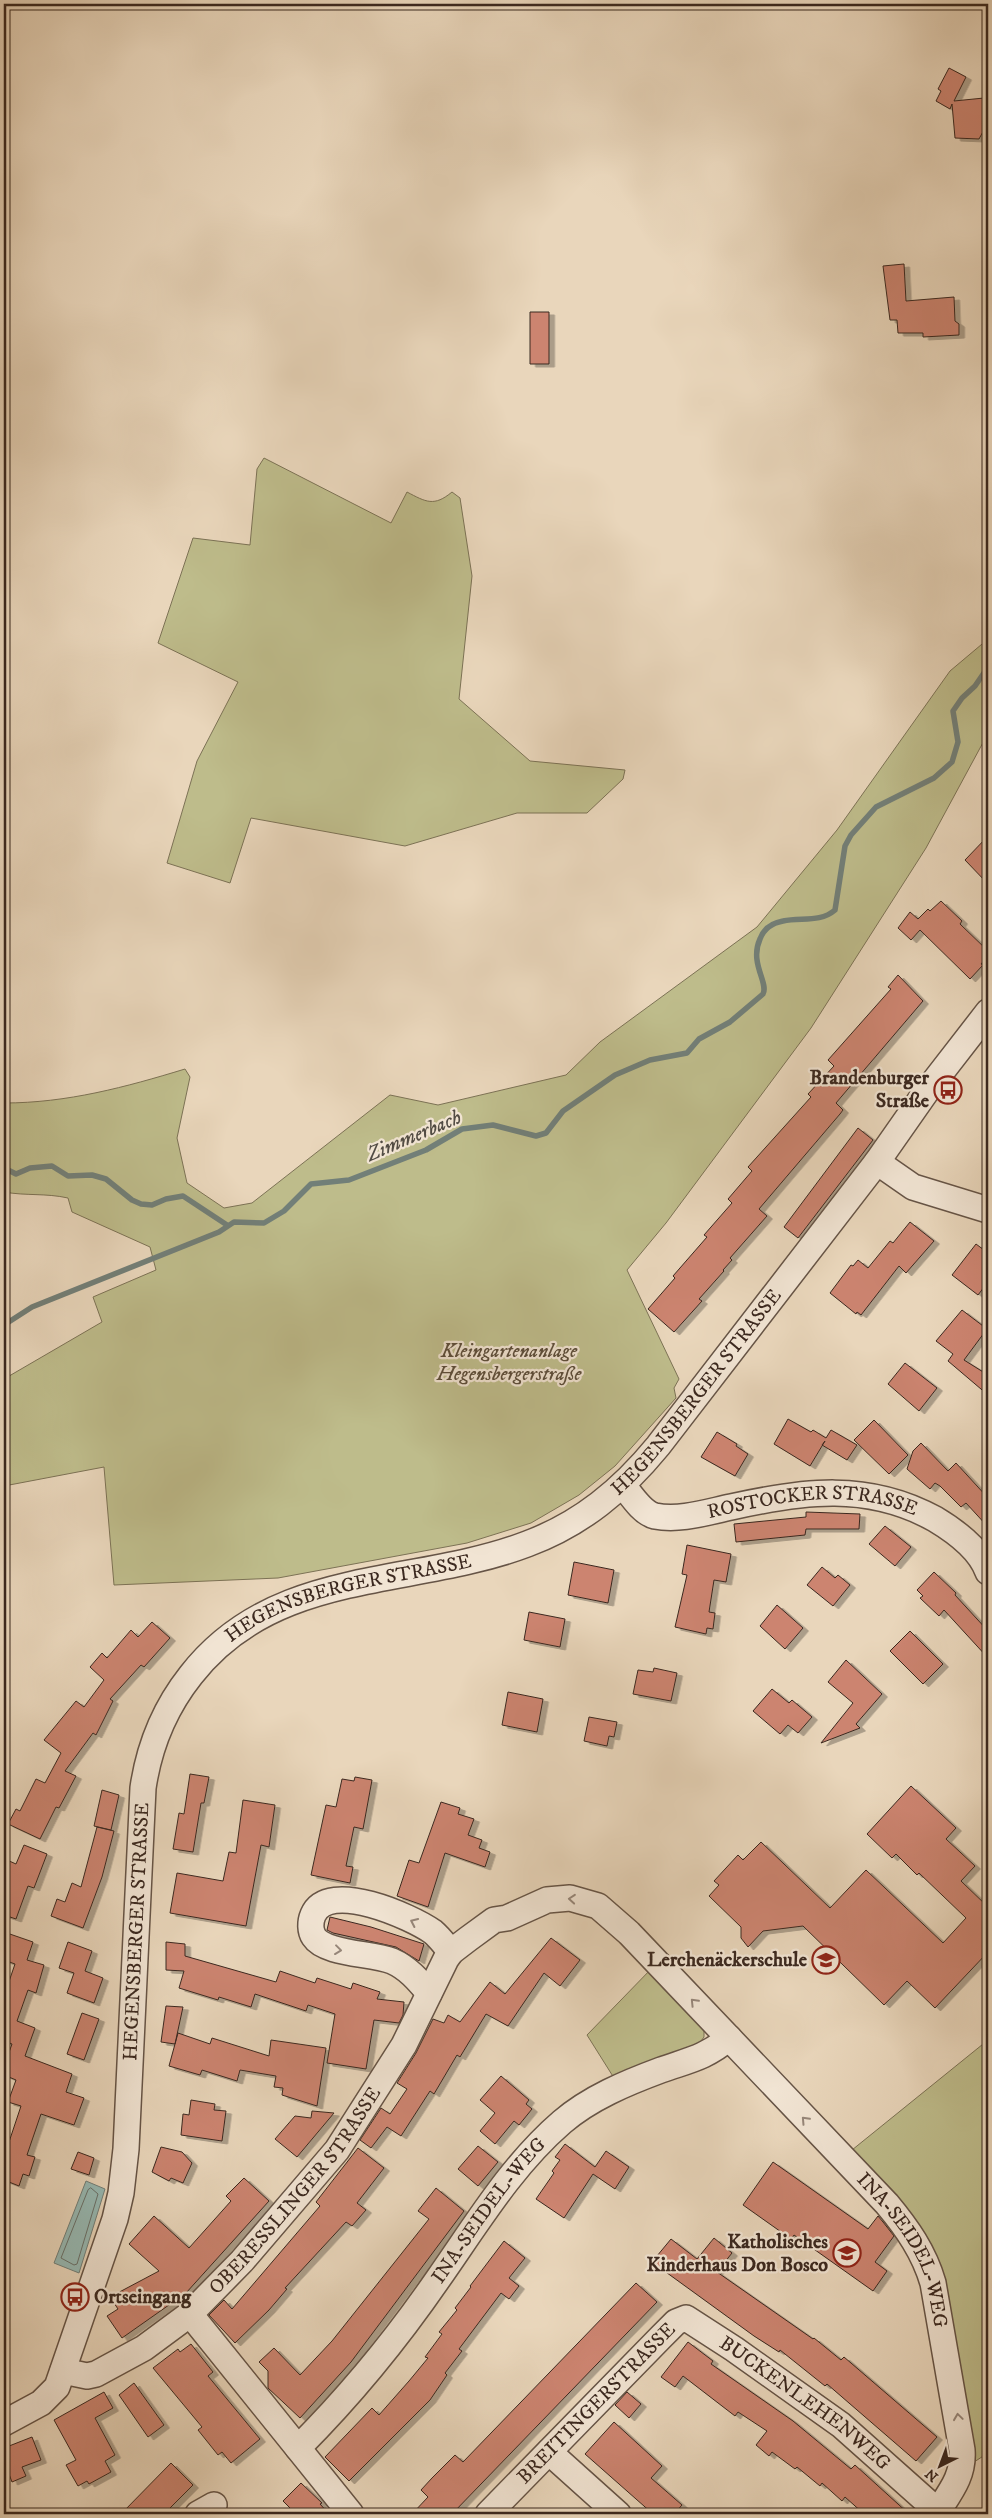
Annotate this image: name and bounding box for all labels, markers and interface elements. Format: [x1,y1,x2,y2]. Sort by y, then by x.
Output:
place label: Brandenburger Straße [809,1066,930,1114]
bus stop icon: Brandenburger Straße [933,1075,963,1105]
water label: Zimmerbach [362,1104,465,1168]
street label: HEGENSBERGER STRASSE [606,1284,787,1501]
park label: Kleingartenanlage Hegensbergerstraße [436,1339,583,1387]
street label: ROSTOCKER STRASSE [705,1481,921,1525]
street label: HEGENSBERGER STRASSE [220,1549,474,1648]
street label: HEGENSBERGER STRASSE [118,1802,155,2061]
one-way arrow [568,1894,576,1905]
one-way arrow [410,1917,419,1928]
one-way arrow [335,1944,343,1955]
school or university icon: Lerchenäckerschule [811,1945,841,1975]
place label: Lerchenäckerschule [647,1948,808,1973]
one-way arrow [691,1998,700,2007]
street label: OBERESSLINGER STRASSE [204,2082,387,2300]
one-way arrow [802,2116,811,2125]
street label: INA-SEIDEL-WEG [426,2132,551,2288]
street label: INA-SEIDEL-WEG [851,2167,953,2329]
place label: Katholisches Kinderhaus Don Bosco [646,2230,828,2278]
school or university icon: Katholisches Kinderhaus Don Bosco [832,2238,862,2268]
bus stop icon: Ortseingang [60,2282,90,2312]
place label: Ortseingang [94,2285,192,2310]
street label: BREITINGERSTRASSE [512,2317,681,2489]
street label: BUCKENLEHENWEG [715,2330,896,2476]
one-way arrow [953,2412,964,2420]
north arrow [914,2440,964,2490]
text: N [921,2464,942,2485]

